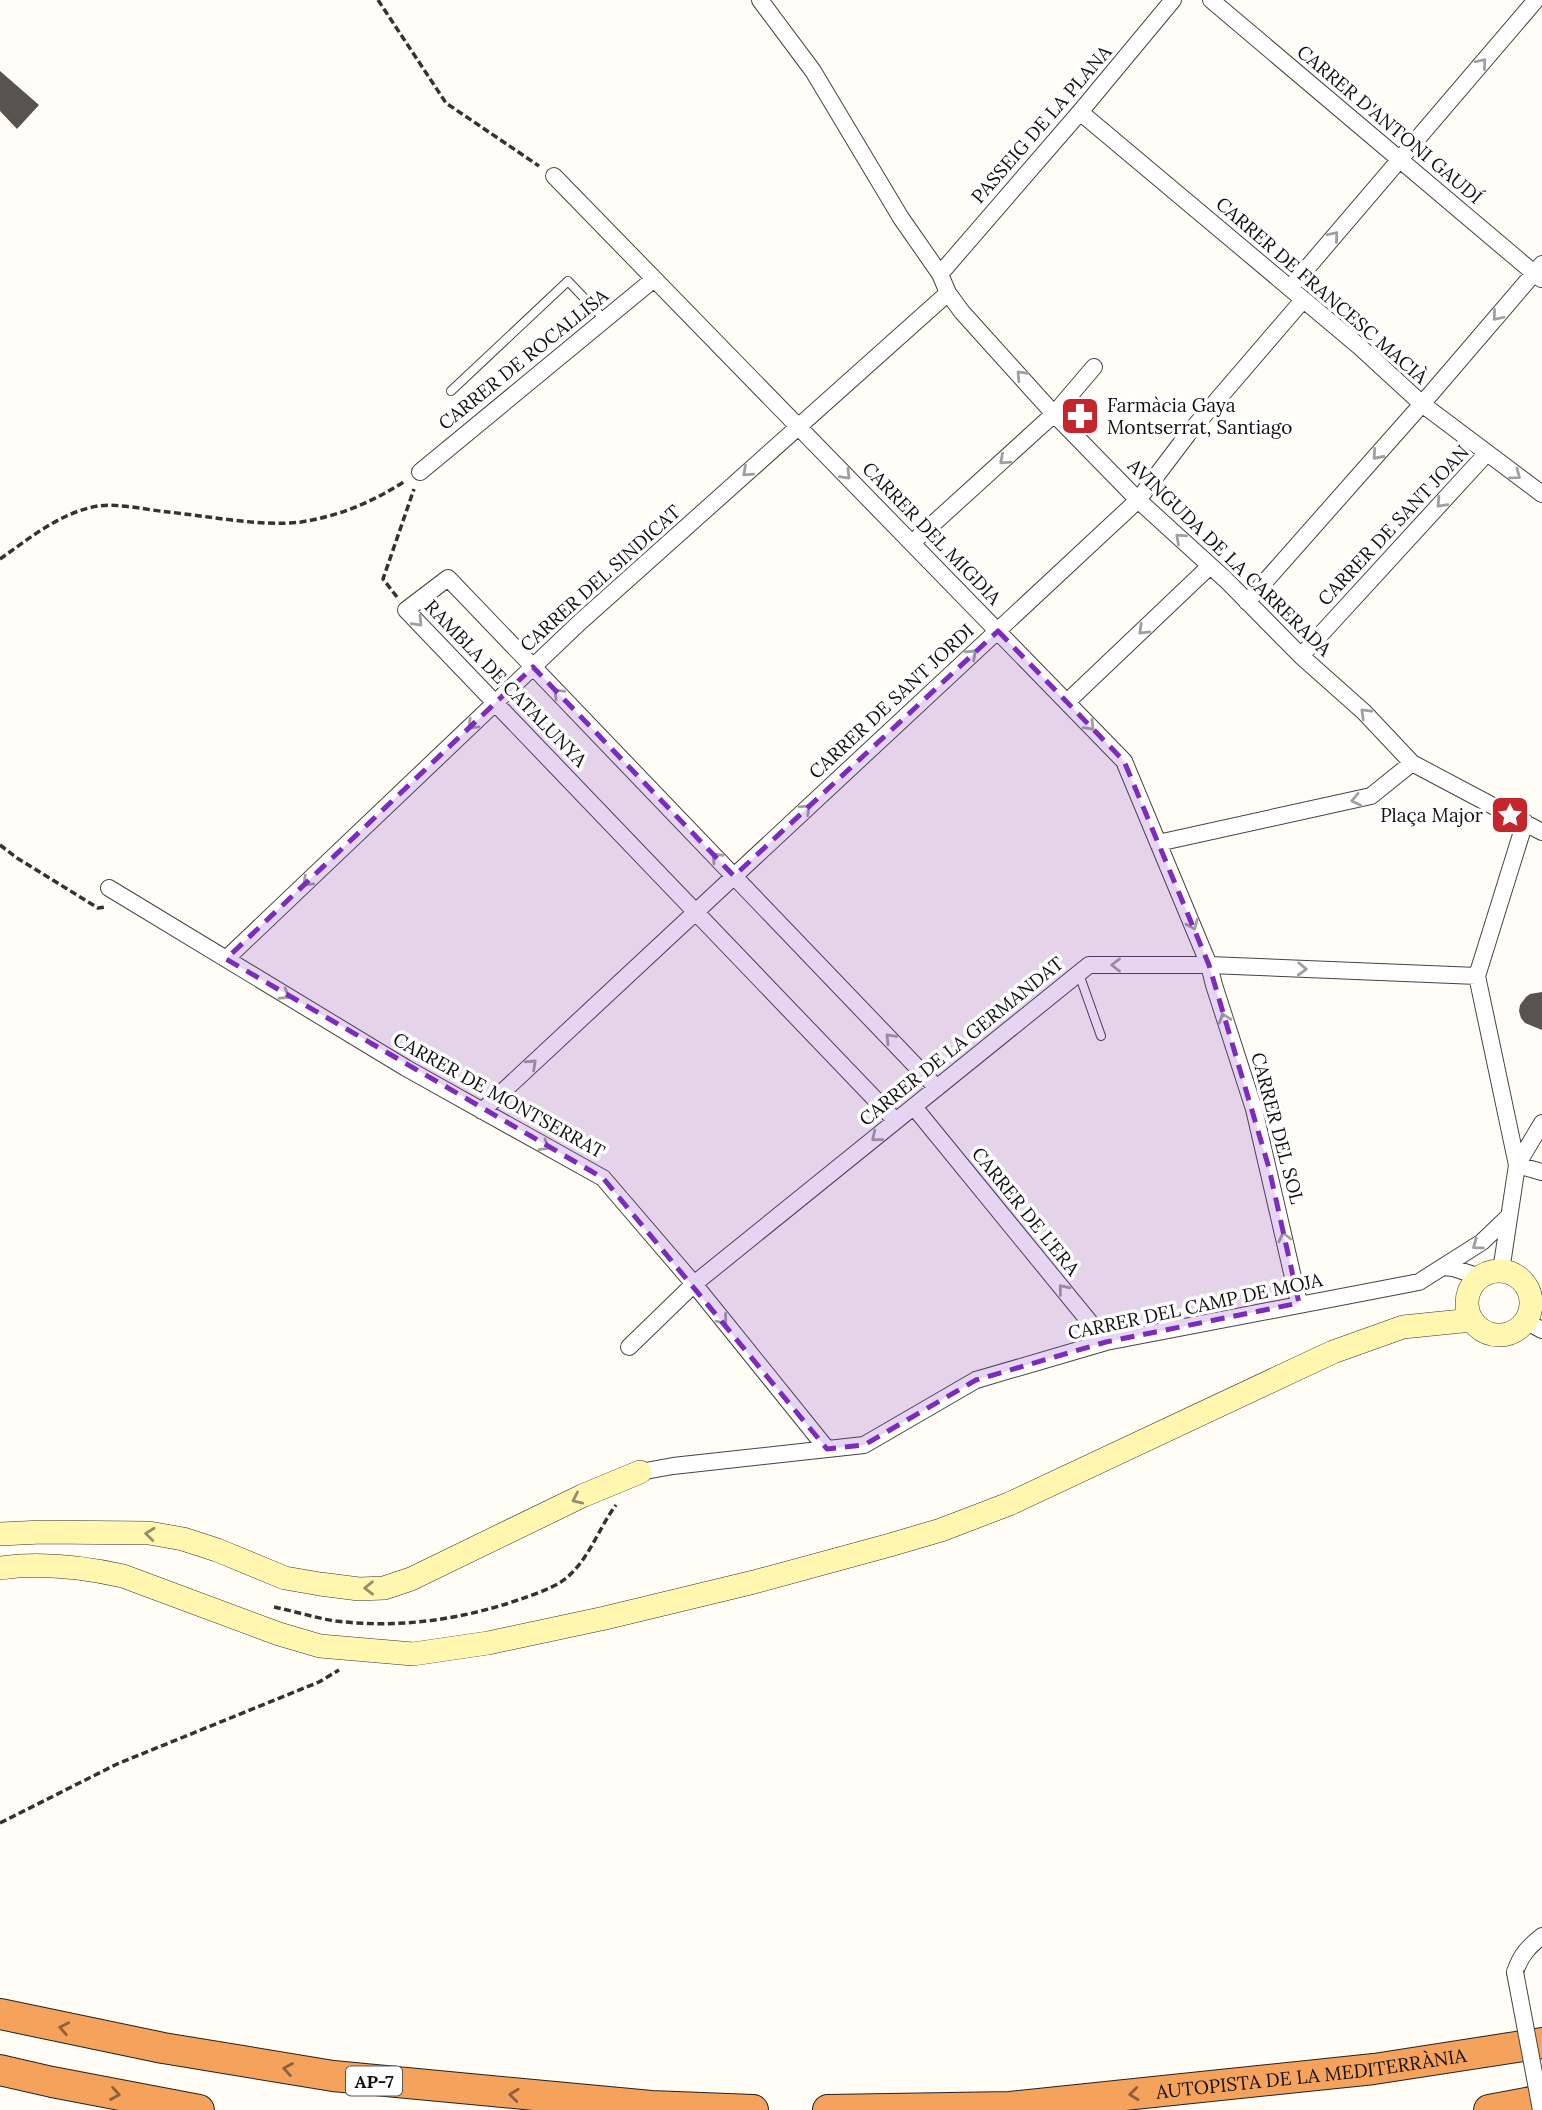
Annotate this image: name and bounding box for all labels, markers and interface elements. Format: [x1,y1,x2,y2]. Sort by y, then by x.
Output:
street label: PASSEIG DE LA PLANA [966,39,1117,208]
street label: CARRER D'ANTONI GAUDÍ [1292,39,1488,209]
one-way arrow [1473,59,1486,71]
street label: CARRER DE FRANCESC MACIÀ [1211,191,1434,389]
one-way arrow [1326,232,1338,245]
street label: CARRER DE ROCALLISA [433,282,614,435]
one-way arrow [1493,308,1505,321]
one-way arrow [1017,370,1029,383]
place label: Farmàcia Gaya Montserrat, Santiago [1107,393,1292,439]
pharmacy icon: Farmàcia Gaya Montserrat, Santiago [1059,395,1101,437]
street label: CARRER DE SANT JOAN [1312,440,1474,610]
one-way arrow [1373,447,1385,460]
one-way arrow [999,452,1012,464]
street label: AVINGUDA DE LA CARRERADA [1122,453,1338,662]
street label: CARRER DEL MIGDIA [857,456,1007,610]
one-way arrow [742,464,755,476]
one-way arrow [1508,466,1521,479]
one-way arrow [837,467,850,480]
one-way arrow [1437,495,1449,508]
street label: CARRER DEL SINDICAT [515,500,685,656]
one-way arrow [1175,534,1188,546]
street label: RAMBLA DE CATALUNYA [420,594,593,773]
one-way arrow [409,614,422,627]
street label: CARRER DE SANT JORDI [804,618,978,784]
one-way arrow [1138,621,1151,634]
one-way arrow [964,650,977,662]
one-way arrow [553,688,566,701]
one-way arrow [1360,709,1373,722]
one-way arrow [467,717,480,730]
one-way arrow [1082,717,1095,730]
one-way arrow [1350,791,1362,806]
place icon: Plaça Major [1489,794,1531,836]
place label: Plaça Major [1380,803,1484,827]
one-way arrow [798,805,811,817]
one-way arrow [711,852,724,865]
one-way arrow [302,874,315,887]
one-way arrow [1185,918,1199,931]
street label: CARRER DE LA GERMANDAT [854,951,1068,1131]
one-way arrow [1111,957,1121,973]
one-way arrow [1297,961,1308,976]
one-way arrow [277,986,290,999]
one-way arrow [1218,1012,1233,1024]
street label: CARRER DE MONTSERRAT [389,1027,609,1163]
one-way arrow [886,1034,899,1047]
street label: CARRER DEL SOL [1246,1050,1310,1206]
one-way arrow [524,1060,537,1072]
one-way arrow [872,1129,885,1141]
one-way arrow [538,1138,550,1151]
street label: CARRER DE L'ERA [967,1142,1086,1281]
one-way arrow [1278,1231,1293,1243]
one-way arrow [1473,1236,1485,1249]
street label: CARRER DEL CAMP DE MOJA [1066,1267,1325,1345]
one-way arrow [1059,1285,1071,1298]
one-way arrow [714,1312,727,1324]
one-way arrow [572,1491,584,1505]
one-way arrow [144,1527,155,1542]
one-way arrow [364,1580,374,1596]
one-way arrow [58,2021,70,2036]
street label: AUTOPISTA DE LA MEDITERRÀNIA [1154,2043,1469,2104]
one-way arrow [282,2062,294,2077]
road number: AP-7 [346,2066,402,2096]
one-way arrow [109,2085,121,2100]
one-way arrow [1128,2086,1139,2101]
one-way arrow [508,2087,520,2102]

